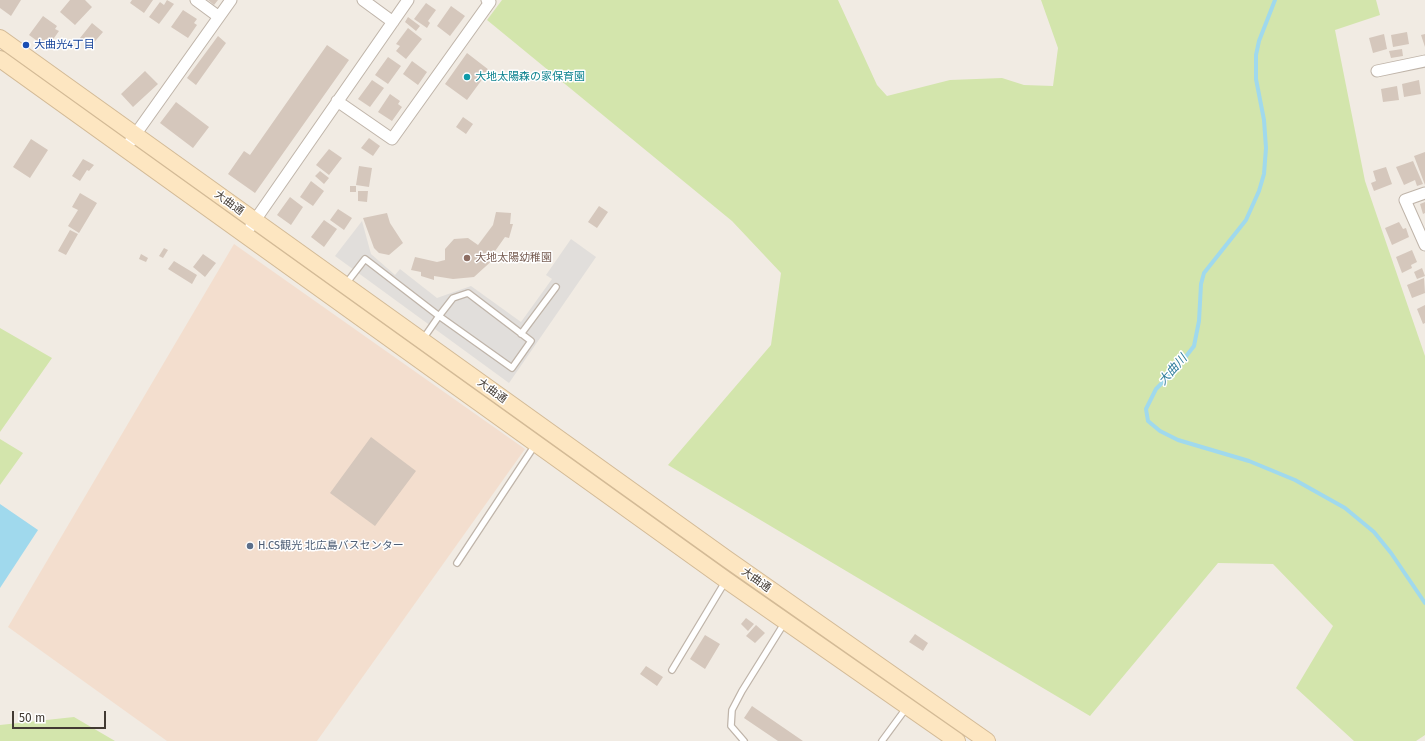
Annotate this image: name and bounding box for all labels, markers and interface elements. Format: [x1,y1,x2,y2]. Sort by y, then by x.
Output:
place label: 大曲光4丁目 [34,38,95,52]
marker: 大曲光4丁目 [21,40,31,50]
place label: 大地太陽森の家保育園 [475,70,585,84]
marker: 大地太陽森の家保育園 [462,72,472,82]
street label: 大曲通 [212,188,246,218]
place label: 大地太陽幼稚園 [475,251,552,265]
marker: 大地太陽幼稚園 [462,253,472,263]
water label: 大曲川 [1156,352,1190,388]
street label: 大曲通 [475,376,509,406]
place label: H.CS観光 北広島バスセンター [258,539,404,553]
marker: H.CS観光 北広島バスセンター [245,541,255,551]
street label: 大曲通 [739,565,773,595]
scale bar [14,703,108,729]
text: 50 m [19,711,45,725]

